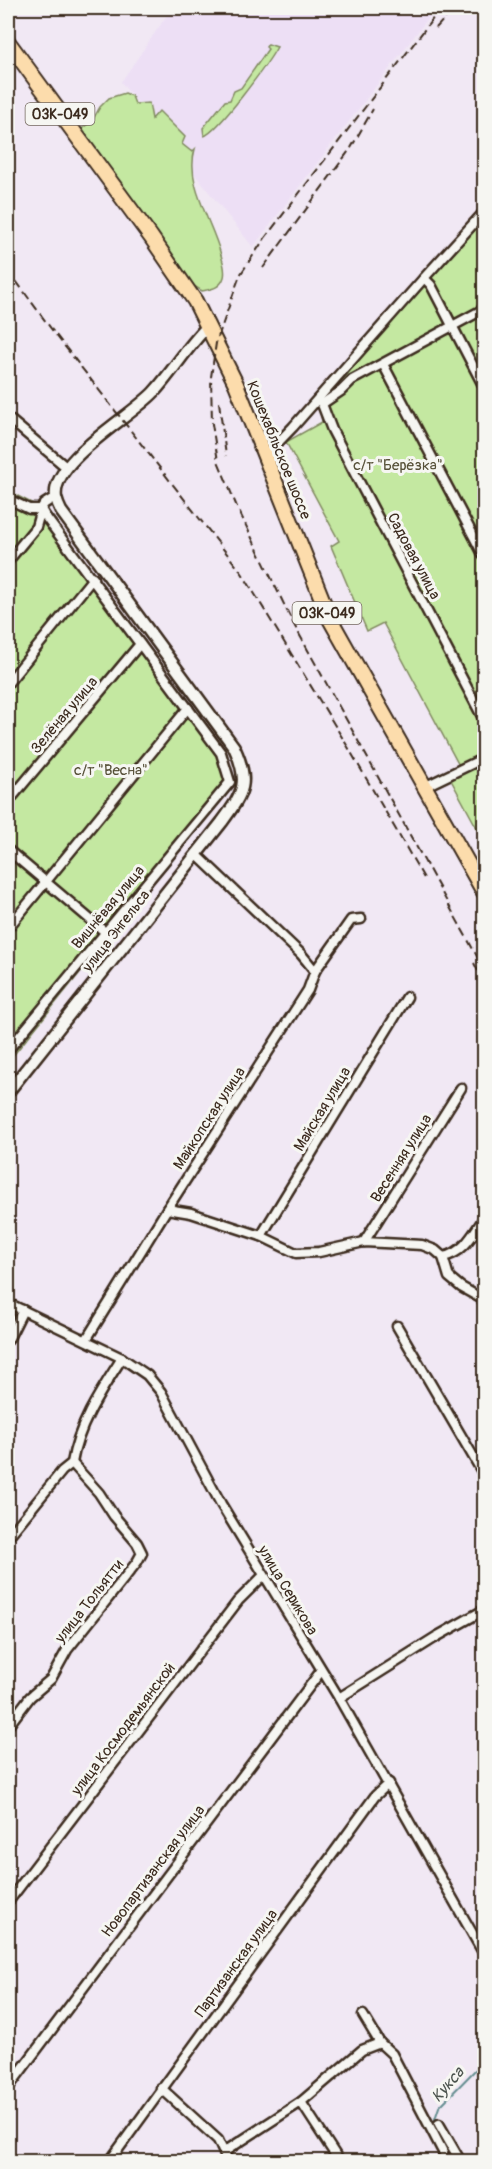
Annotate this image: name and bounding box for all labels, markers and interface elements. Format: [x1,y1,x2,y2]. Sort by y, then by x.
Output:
road number: 03К-049 [26,103,94,125]
street label: Кошехабльское шоссе [242,378,315,523]
park label: с/т "Берёзка" [353,456,443,475]
street label: Садовая улица [383,510,444,603]
road number: 03К-049 [292,602,362,624]
street label: Зелёная улица [27,673,102,758]
park label: с/т "Весна" [74,761,148,780]
street label: Вишнёвая улица [68,862,149,953]
street label: улица Энгельса [78,886,154,977]
street label: Майкопская улица [169,1063,250,1173]
street label: Майская улица [290,1064,355,1155]
street label: Весенняя улица [367,1111,436,1206]
street label: улица Серикова [253,1541,322,1639]
street label: улица Тольятти [50,1556,128,1648]
street label: улица Космодемьянской [67,1659,179,1800]
street label: Новопартизанская улица [98,1801,209,1941]
street label: Партизанская улица [191,1906,282,2021]
water label: Кукса [427,2062,469,2106]

